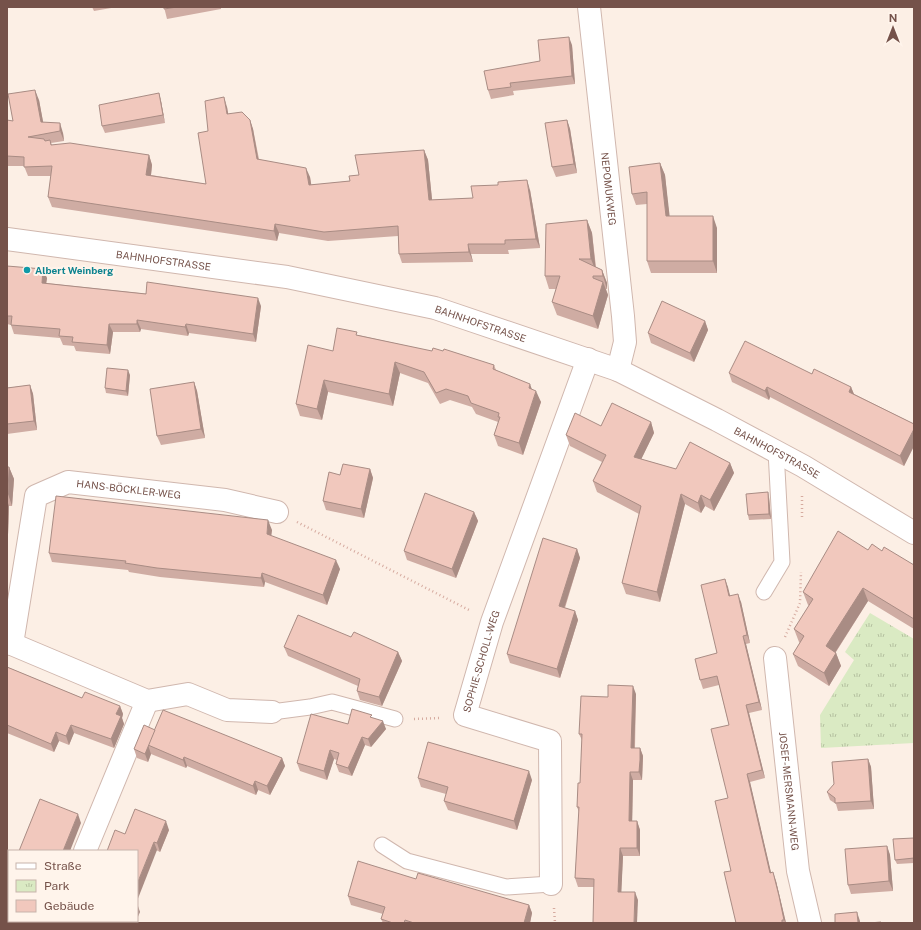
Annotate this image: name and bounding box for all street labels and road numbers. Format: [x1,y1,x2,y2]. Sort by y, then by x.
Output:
street label: NEPOMUKWEG [599,152,619,226]
street label: BAHNHOFSTRASSE [115,248,212,273]
street label: BAHNHOFSTRASSE [433,302,528,345]
street label: BAHNHOFSTRASSE [732,424,822,481]
street label: HANS-BÖCKLER-WEG [76,477,182,501]
street label: SOPHIE-SCHOLL-WEG [460,608,502,714]
street label: JOSEF-MERSMANN-WEG [777,731,802,851]

